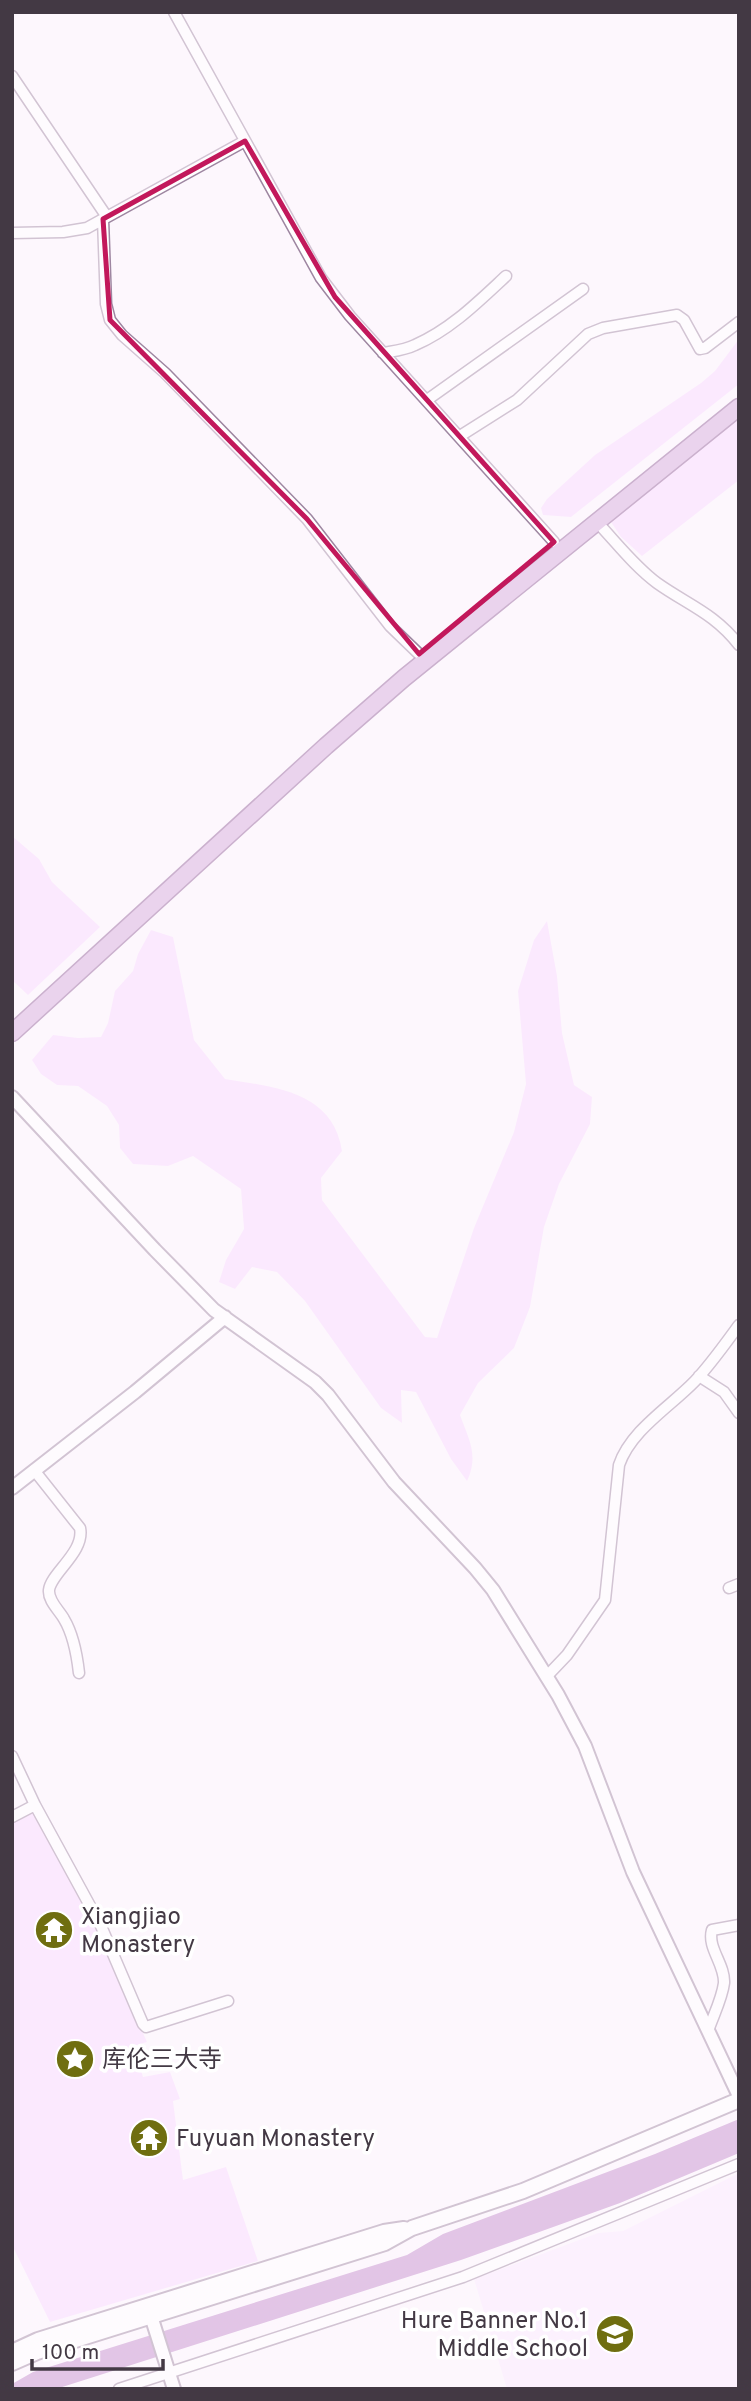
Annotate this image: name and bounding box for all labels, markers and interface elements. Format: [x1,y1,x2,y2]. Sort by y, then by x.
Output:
place label: Xiangjiao Monastery [81,1903,195,1961]
temple icon: Xiangjiao Monastery [33,1909,75,1951]
place icon: 库伦三大寺 [54,2038,96,2080]
place label: 库伦三大寺 [102,2046,222,2076]
temple icon: Fuyuan Monastery [128,2117,170,2159]
place label: Fuyuan Monastery [176,2125,375,2155]
place label: Hure Banner No.1 Middle School [401,2307,588,2365]
school or university icon: Hure Banner No.1 Middle School [594,2313,636,2355]
scale bar [32,2328,163,2372]
text: 100 m [42,2340,99,2367]

